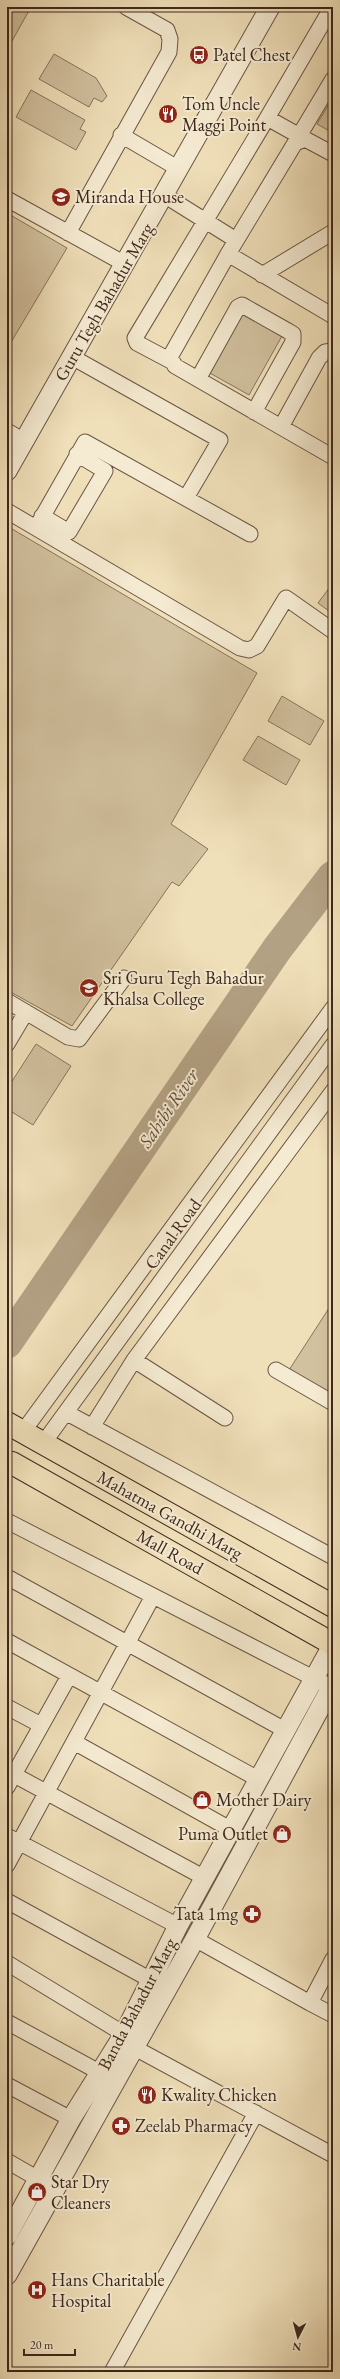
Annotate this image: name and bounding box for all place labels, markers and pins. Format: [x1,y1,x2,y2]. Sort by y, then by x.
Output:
place label: Patel Chest [213,43,291,66]
bus stop icon: Patel Chest [188,44,210,66]
place label: Tom Uncle Maggi Point [182,92,267,136]
restaurant icon: Tom Uncle Maggi Point [157,103,179,125]
place label: Miranda House [75,185,184,208]
school or university icon: Miranda House [50,186,72,208]
place label: Sri Guru Tegh Bahadur Khalsa College [103,966,264,1010]
school or university icon: Sri Guru Tegh Bahadur Khalsa College [78,977,100,999]
place label: Mother Dairy [216,1788,311,1811]
shop icon: Mother Dairy [191,1789,213,1811]
place label: Puma Outlet [178,1822,268,1845]
shop icon: Puma Outlet [271,1823,293,1845]
place label: Tata 1mg [174,1902,238,1925]
pharmacy icon: Tata 1mg [241,1903,263,1925]
place label: Kwality Chicken [161,2083,278,2106]
restaurant icon: Kwality Chicken [136,2084,158,2106]
place label: Zeelab Pharmacy [135,2114,253,2137]
pharmacy icon: Zeelab Pharmacy [110,2115,132,2137]
place label: Star Dry Cleaners [51,2170,111,2214]
shop icon: Star Dry Cleaners [26,2181,48,2203]
place label: Hans Charitable Hospital [51,2268,165,2312]
hospital icon: Hans Charitable Hospital [26,2279,48,2301]

